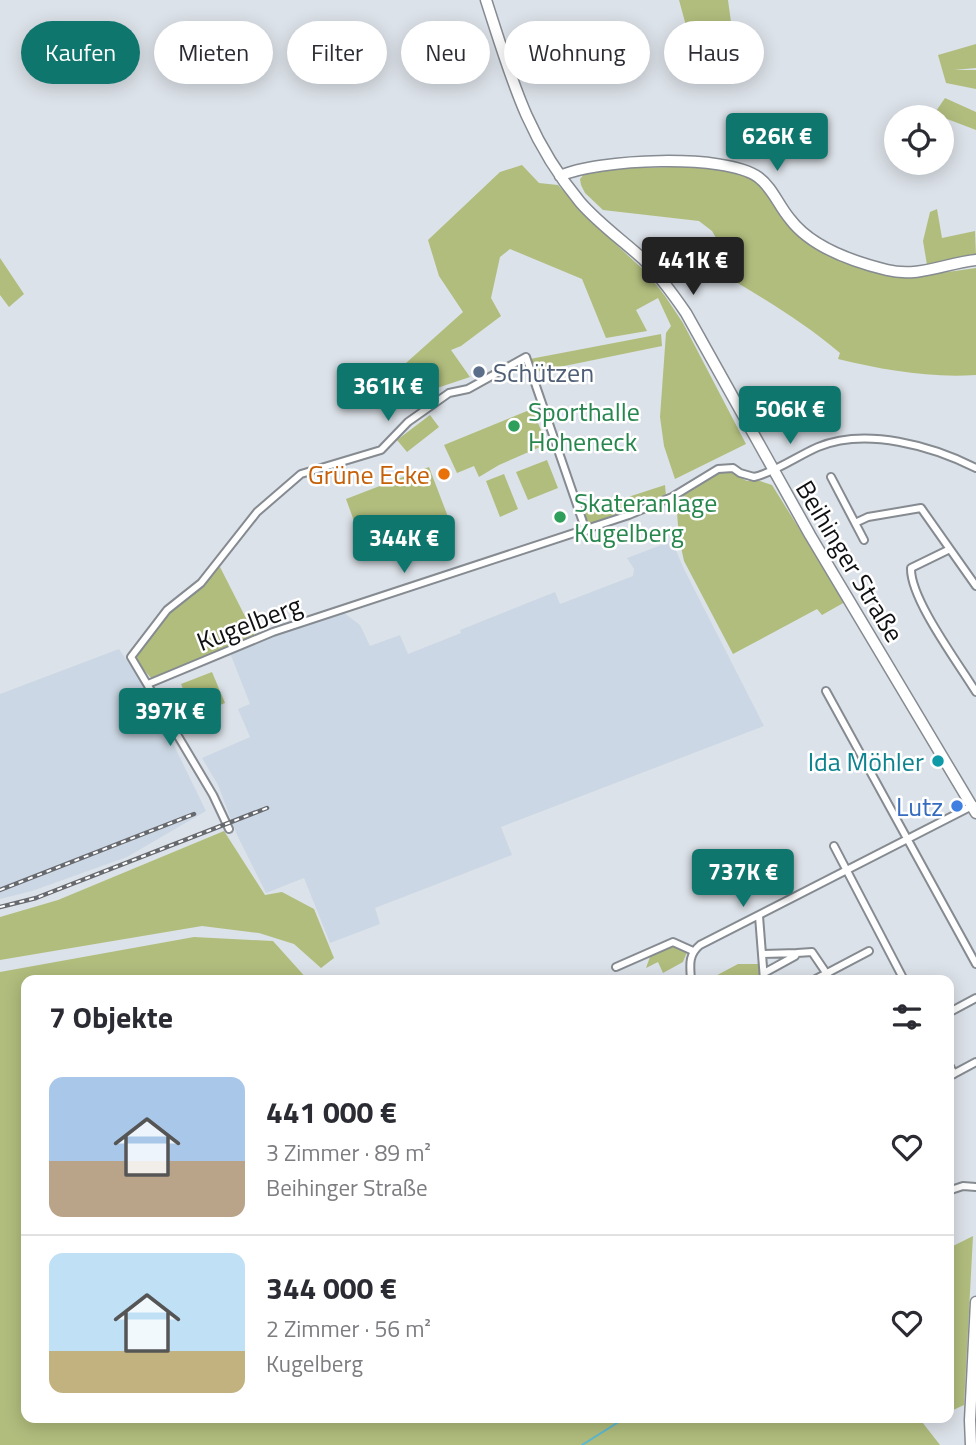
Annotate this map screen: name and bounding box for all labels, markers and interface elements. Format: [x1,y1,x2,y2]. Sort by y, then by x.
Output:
chip: Kaufen [21,21,140,84]
chip: Mieten [154,21,273,84]
chip: Filter [287,21,387,84]
chip: Neu [401,21,490,84]
chip: Wohnung [504,21,650,84]
chip: Haus [664,21,764,84]
map controls [884,105,954,175]
button: locate [884,105,954,175]
pin: 626K € [720,114,834,173]
text: 626K € [742,118,812,153]
pin: 441K € [636,238,750,297]
text: 441K € [658,242,728,277]
place label: Schützen [493,353,594,392]
pin: 361K € [331,364,445,423]
marker: Schützen [471,364,487,380]
text: 361K € [353,368,423,403]
pin: 506K € [733,386,847,446]
text: 506K € [755,391,825,426]
place label: Sporthalle Hoheneck [528,392,640,461]
marker: Sporthalle Hoheneck [506,418,522,434]
place label: Grüne Ecke [308,455,430,494]
marker: Grüne Ecke [436,466,452,482]
street label: Beihinger Straße [786,473,914,649]
place label: Skateranlage Kugelberg [574,483,717,552]
marker: Skateranlage Kugelberg [552,509,568,525]
pin: 344K € [347,516,461,575]
text: 344K € [369,520,439,555]
street label: Kugelberg [191,585,307,661]
pin: 397K € [113,688,227,748]
text: 397K € [135,693,205,728]
place label: Ida Möhler [808,742,924,781]
marker: Ida Möhler [930,753,946,769]
place label: Lutz [896,787,943,826]
marker: Lutz [949,798,965,814]
pin: 737K € [686,850,800,909]
text: 737K € [708,854,778,889]
text: 7 Objekte [49,994,173,1040]
icon: filters [888,998,926,1036]
text: 441 000 € [266,1089,397,1135]
icon: home [105,1105,189,1189]
icon: heart [888,1128,926,1166]
text: 3 Zimmer · 89 m² [266,1135,431,1170]
text: Beihinger Straße [266,1170,428,1205]
text: 344 000 € [266,1265,397,1311]
icon: home [105,1281,189,1365]
icon: heart [888,1304,926,1342]
text: 2 Zimmer · 56 m² [266,1311,431,1346]
text: Kugelberg [266,1346,363,1381]

